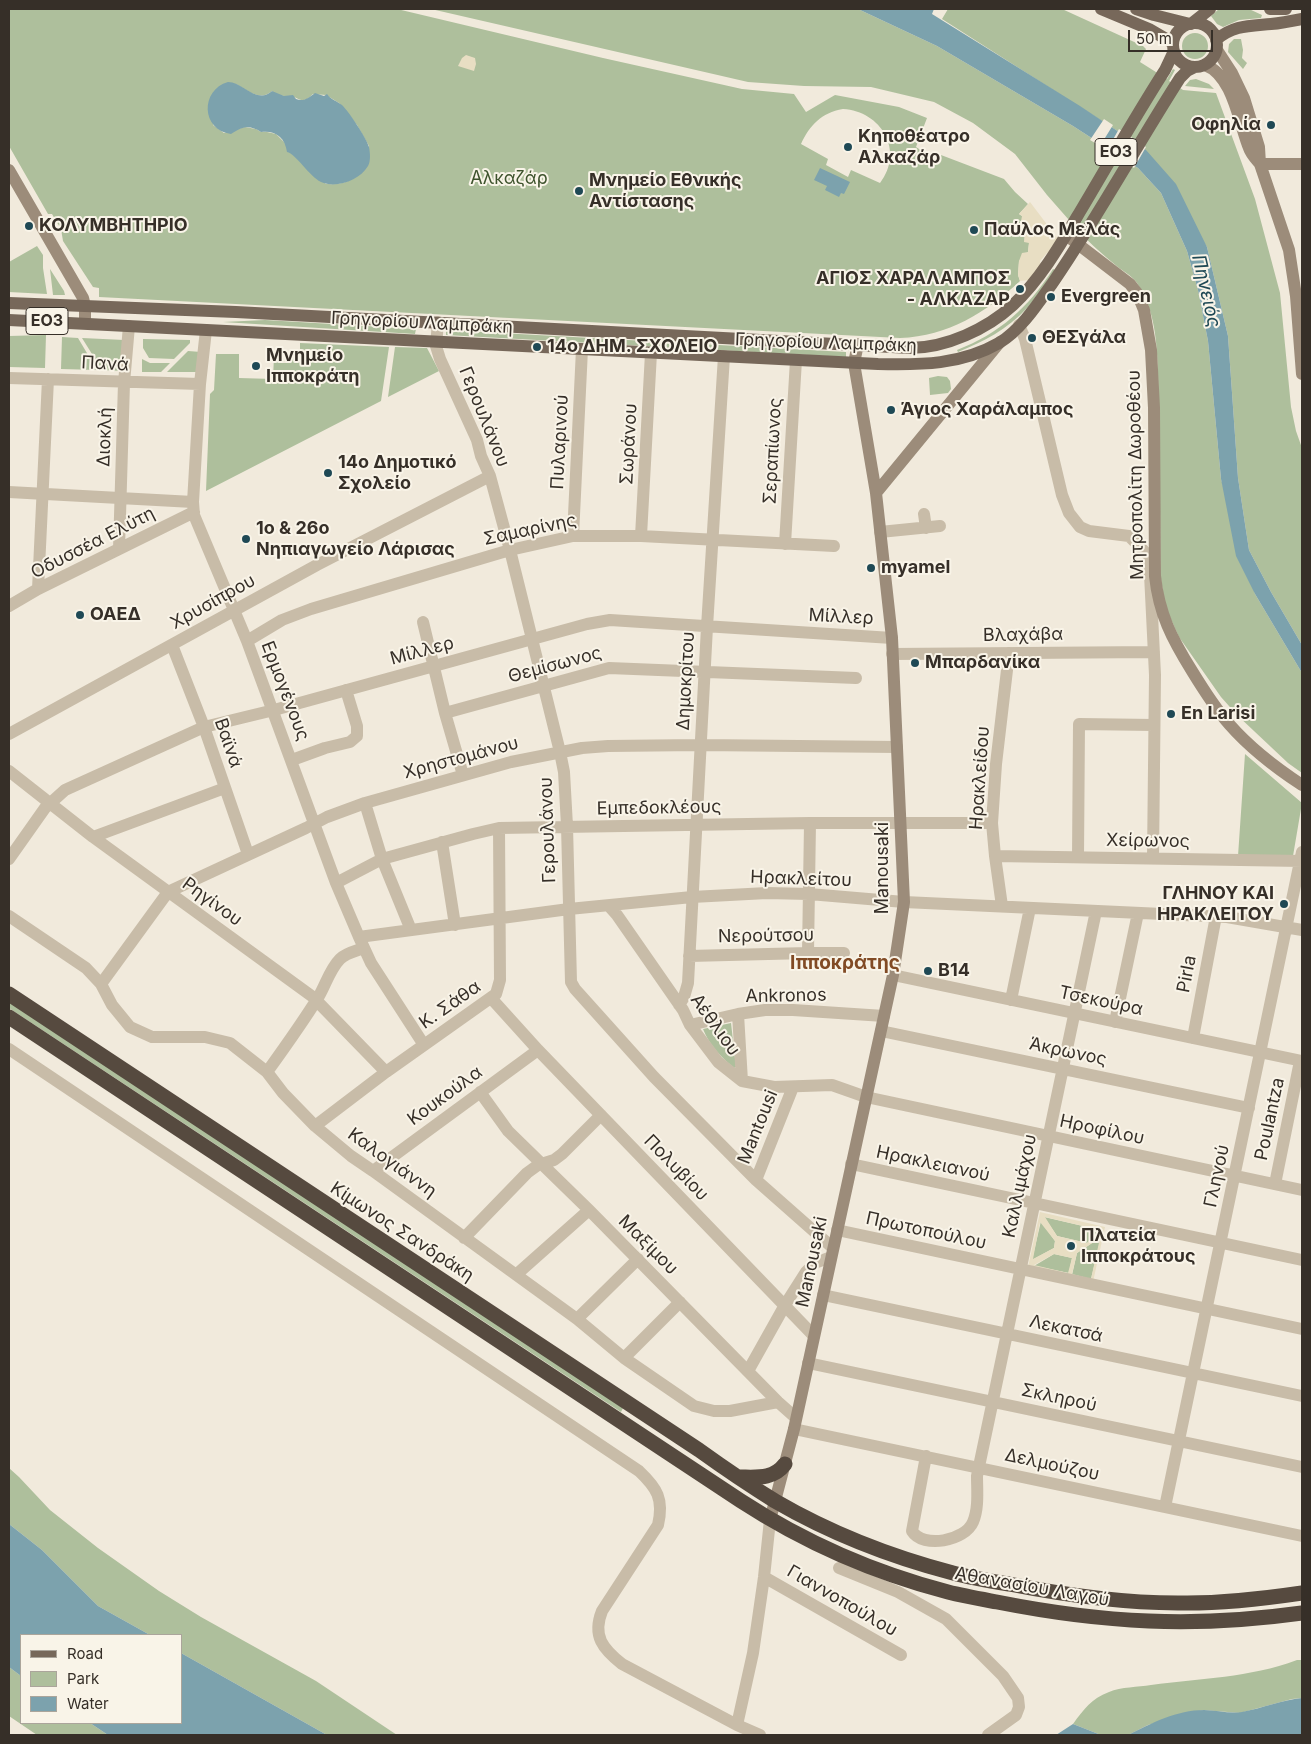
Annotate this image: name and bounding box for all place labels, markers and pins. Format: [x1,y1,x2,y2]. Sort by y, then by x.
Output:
place label: Οφηλία [1191,114,1261,136]
marker: Οφηλία [1265,119,1277,131]
place label: Κηποθέατρο Αλκαζάρ [858,126,970,168]
marker: Κηποθέατρο Αλκαζάρ [842,141,854,153]
place label: Μνημείο Εθνικής Αντίστασης [589,170,742,212]
marker: Μνημείο Εθνικής Αντίστασης [573,185,585,197]
place label: ΚΟΛΥΜΒΗΤΗΡΙΟ [39,215,188,237]
place label: Παύλος Μελάς [984,219,1120,241]
marker: ΚΟΛΥΜΒΗΤΗΡΙΟ [23,220,35,232]
marker: Παύλος Μελάς [968,224,980,236]
place label: ΑΓΙΟΣ ΧΑΡΑΛΑΜΠΟΣ - ΑΛΚΑΖΑΡ [816,268,1010,310]
marker: ΑΓΙΟΣ ΧΑΡΑΛΑΜΠΟΣ - ΑΛΚΑΖΑΡ [1014,283,1026,295]
place label: Evergreen [1061,286,1151,308]
marker: Evergreen [1045,291,1057,303]
place label: ΘΕΣγάλα [1042,327,1126,349]
marker: ΘΕΣγάλα [1026,332,1038,344]
place label: 14ο ΔΗΜ. ΣΧΟΛΕΙΟ [547,336,717,358]
marker: 14ο ΔΗΜ. ΣΧΟΛΕΙΟ [531,341,543,353]
place label: Μνημείο Ιπποκράτη [266,345,359,388]
marker: Μνημείο Ιπποκράτη [250,360,262,372]
place label: Άγιος Χαράλαμπος [901,399,1073,421]
marker: Άγιος Χαράλαμπος [885,404,897,416]
place label: 14ο Δημοτικό Σχολείο [338,452,456,494]
marker: 14ο Δημοτικό Σχολείο [322,467,334,479]
place label: 1ο & 26ο Νηπιαγωγείο Λάρισας [256,518,455,560]
marker: 1ο & 26ο Νηπιαγωγείο Λάρισας [240,533,252,545]
place label: myamel [881,557,950,579]
marker: myamel [865,562,877,574]
place label: ΟΑΕΔ [90,604,141,626]
marker: ΟΑΕΔ [74,609,86,621]
place label: Μπαρδανίκα [925,652,1040,674]
marker: Μπαρδανίκα [909,657,921,669]
place label: En Larisi [1181,703,1255,725]
marker: En Larisi [1165,708,1177,720]
place label: ΓΛΗΝΟΥ ΚΑΙ ΗΡΑΚΛΕΙΤΟΥ [1157,883,1274,926]
marker: ΓΛΗΝΟΥ ΚΑΙ ΗΡΑΚΛΕΙΤΟΥ [1278,898,1290,910]
place label: Β14 [938,960,970,982]
marker: Β14 [922,965,934,977]
place label: Πλατεία Ιπποκράτους [1081,1225,1196,1268]
marker: Πλατεία Ιπποκράτους [1065,1240,1077,1252]

